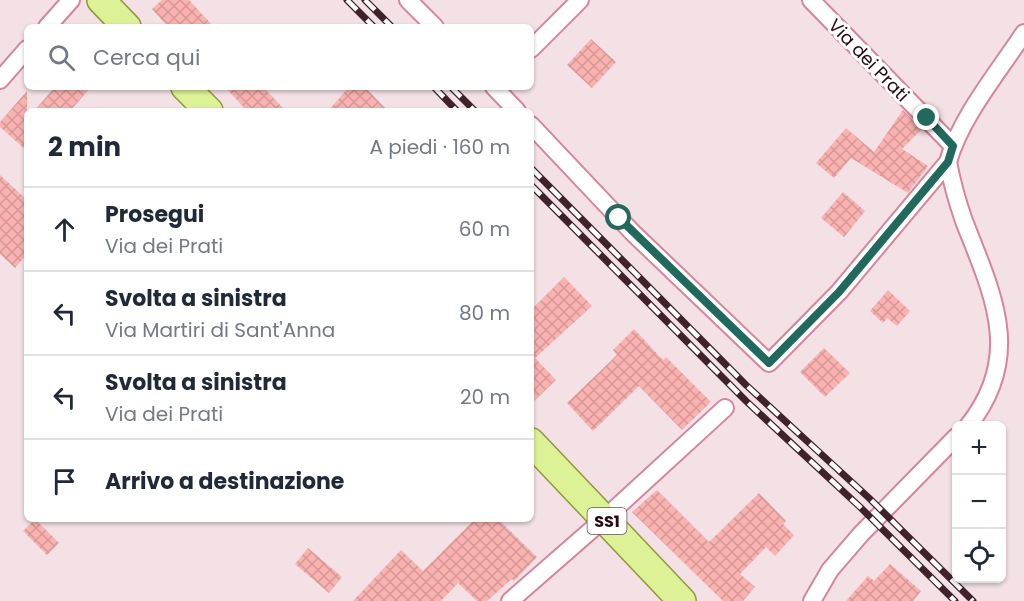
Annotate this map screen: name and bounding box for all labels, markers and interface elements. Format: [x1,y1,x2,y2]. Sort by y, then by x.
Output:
street label: Via dei Prati [823,13,915,107]
search box [24,24,534,90]
icon: search [45,41,78,74]
text: Cerca qui [93,42,200,73]
route end [913,104,939,130]
text: 2 min [48,129,121,165]
text: A piedi · 160 m [369,133,510,161]
text: Prosegui [105,199,204,230]
route start [605,204,631,230]
icon: ahead [48,213,81,246]
text: 60 m [459,215,510,243]
text: Via dei Prati [105,232,223,260]
text: Svolta a sinistra [105,283,287,314]
icon: left [48,297,81,330]
text: 80 m [459,299,510,327]
text: Via Martiri di Sant'Anna [105,316,335,344]
text: Svolta a sinistra [105,367,287,398]
icon: left [48,381,81,414]
text: 20 m [460,383,510,411]
text: Via dei Prati [105,400,223,428]
map controls [952,421,1006,583]
button: + [952,421,1006,475]
icon: arrive [48,465,81,498]
text: Arrivo a destinazione [105,466,344,497]
button: − [952,475,1006,529]
road number: SS1 [588,508,626,534]
button: locate [952,529,1006,583]

